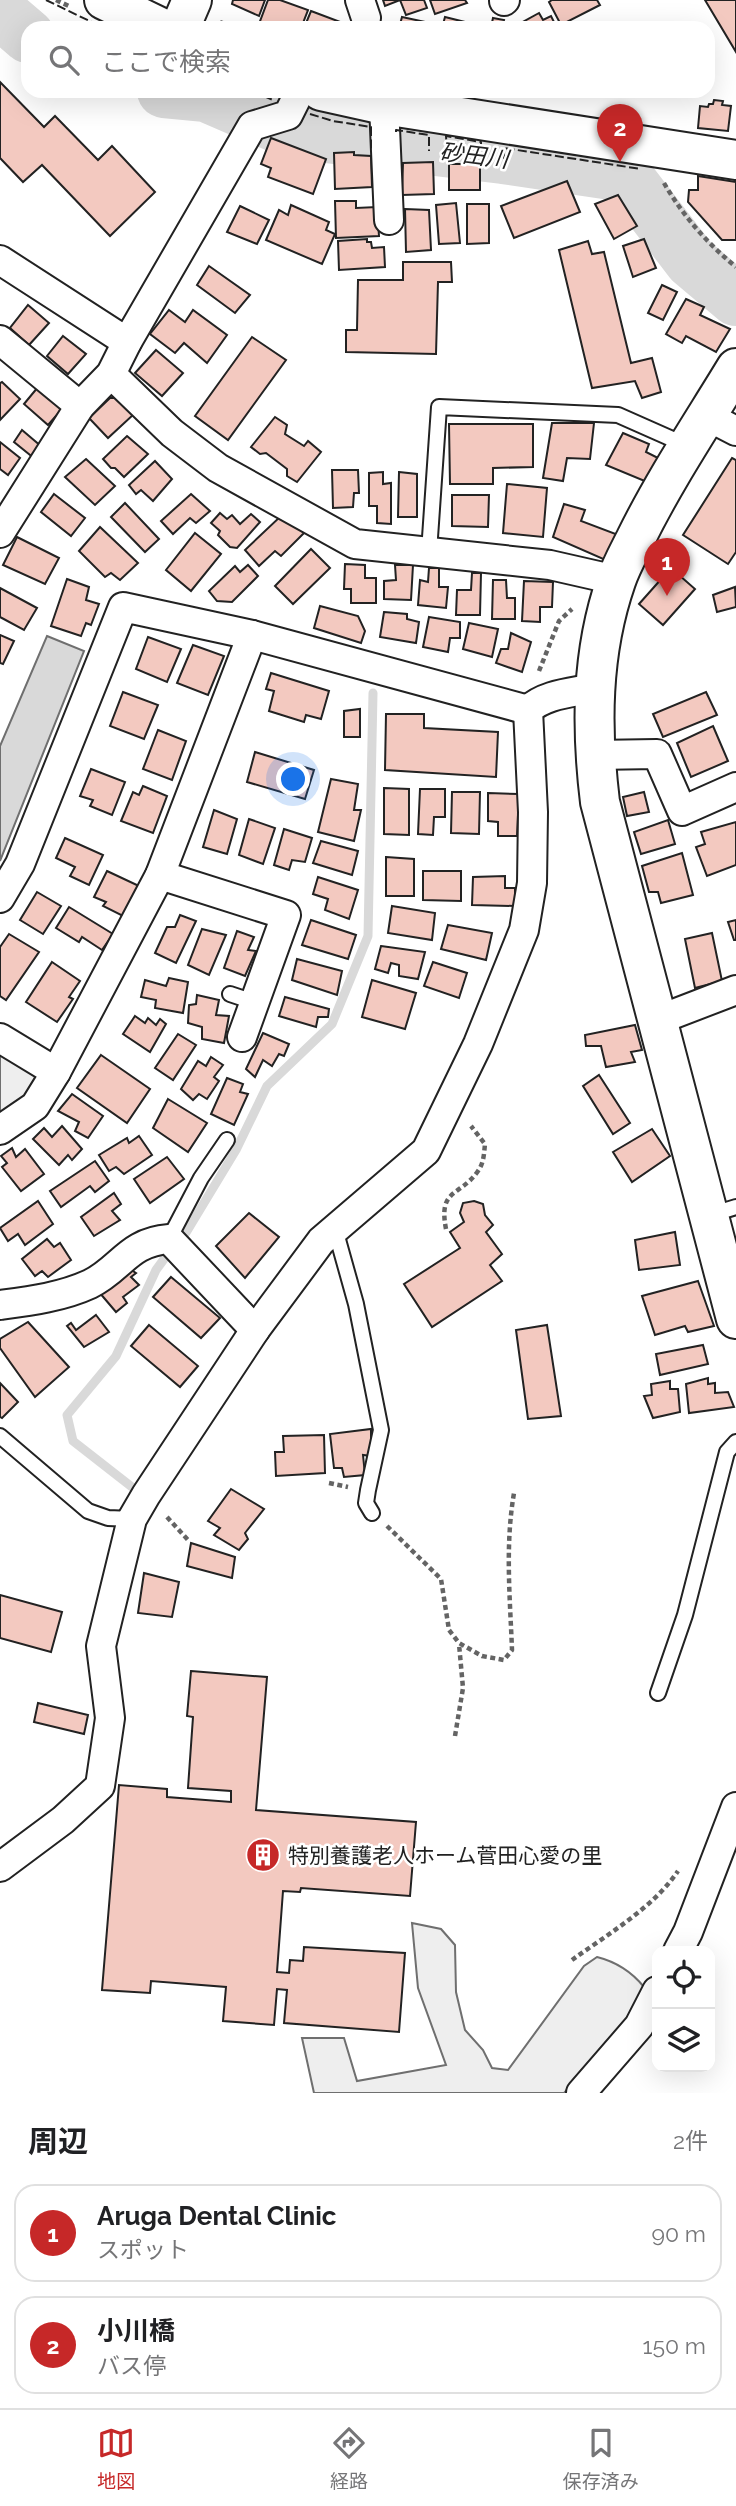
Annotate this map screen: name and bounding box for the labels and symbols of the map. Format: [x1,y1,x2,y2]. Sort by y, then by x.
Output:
pin: 2 [597,104,643,162]
water label: 砂田川 [438,137,513,173]
pin: 1 [644,538,690,596]
your location [276,762,310,796]
building icon: 特別養護老人ホーム菅田心愛の里 [244,1836,282,1874]
place label: 特別養護老人ホーム菅田心愛の里 [288,1843,602,1868]

